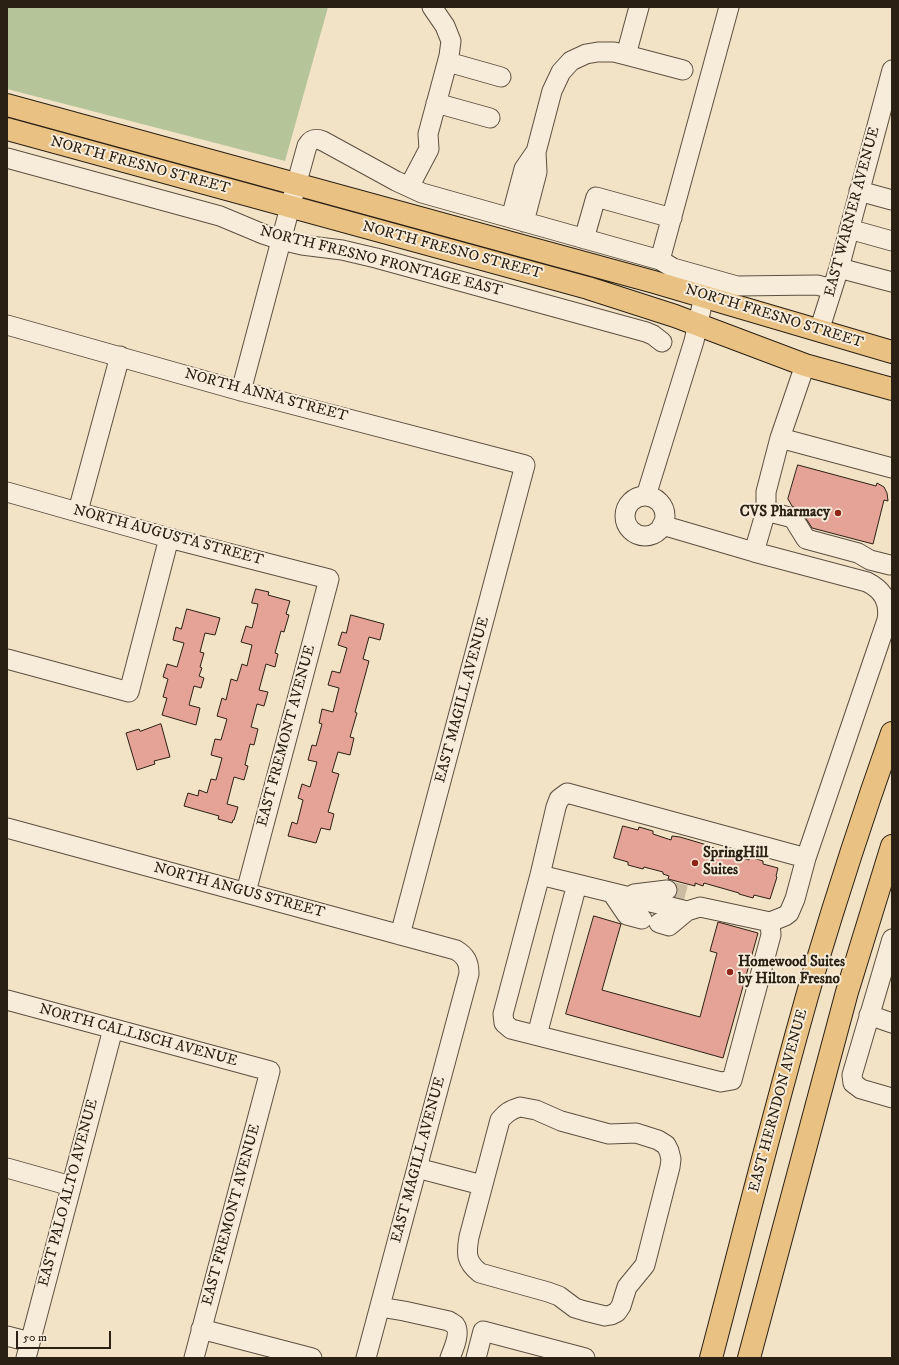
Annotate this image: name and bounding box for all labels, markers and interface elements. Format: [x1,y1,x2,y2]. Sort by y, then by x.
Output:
street label: EAST WARNER AVENUE [822,125,884,299]
street label: NORTH FRESNO STREET [48,133,232,199]
street label: NORTH FRESNO STREET [360,218,544,284]
street label: NORTH FRESNO FRONTAGE EAST [258,223,504,301]
street label: NORTH FRESNO STREET [683,281,865,353]
street label: NORTH ANNA STREET [182,366,350,426]
street label: NORTH AUGUSTA STREET [71,502,265,570]
place label: CVS Pharmacy [740,504,830,522]
marker: CVS Pharmacy [833,508,843,518]
street label: EAST MAGILL AVENUE [432,615,494,785]
street label: EAST FREMONT AVENUE [254,643,320,829]
place label: SpringHill Suites [703,845,768,880]
marker: SpringHill Suites [690,858,700,868]
street label: NORTH ANGUS STREET [151,859,327,923]
place label: Homewood Suites by Hilton Fresno [738,954,845,989]
marker: Homewood Suites by Hilton Fresno [725,967,735,977]
street label: NORTH CALLISCH AVENUE [37,1001,239,1071]
street label: EAST HERNDON AVENUE [746,1007,812,1195]
street label: EAST MAGILL AVENUE [388,1075,450,1245]
street label: EAST PALO ALTO AVENUE [35,1097,103,1289]
street label: EAST FREMONT AVENUE [199,1122,265,1308]
scale bar [18,1323,113,1349]
text: 50 m [23,1330,47,1345]

